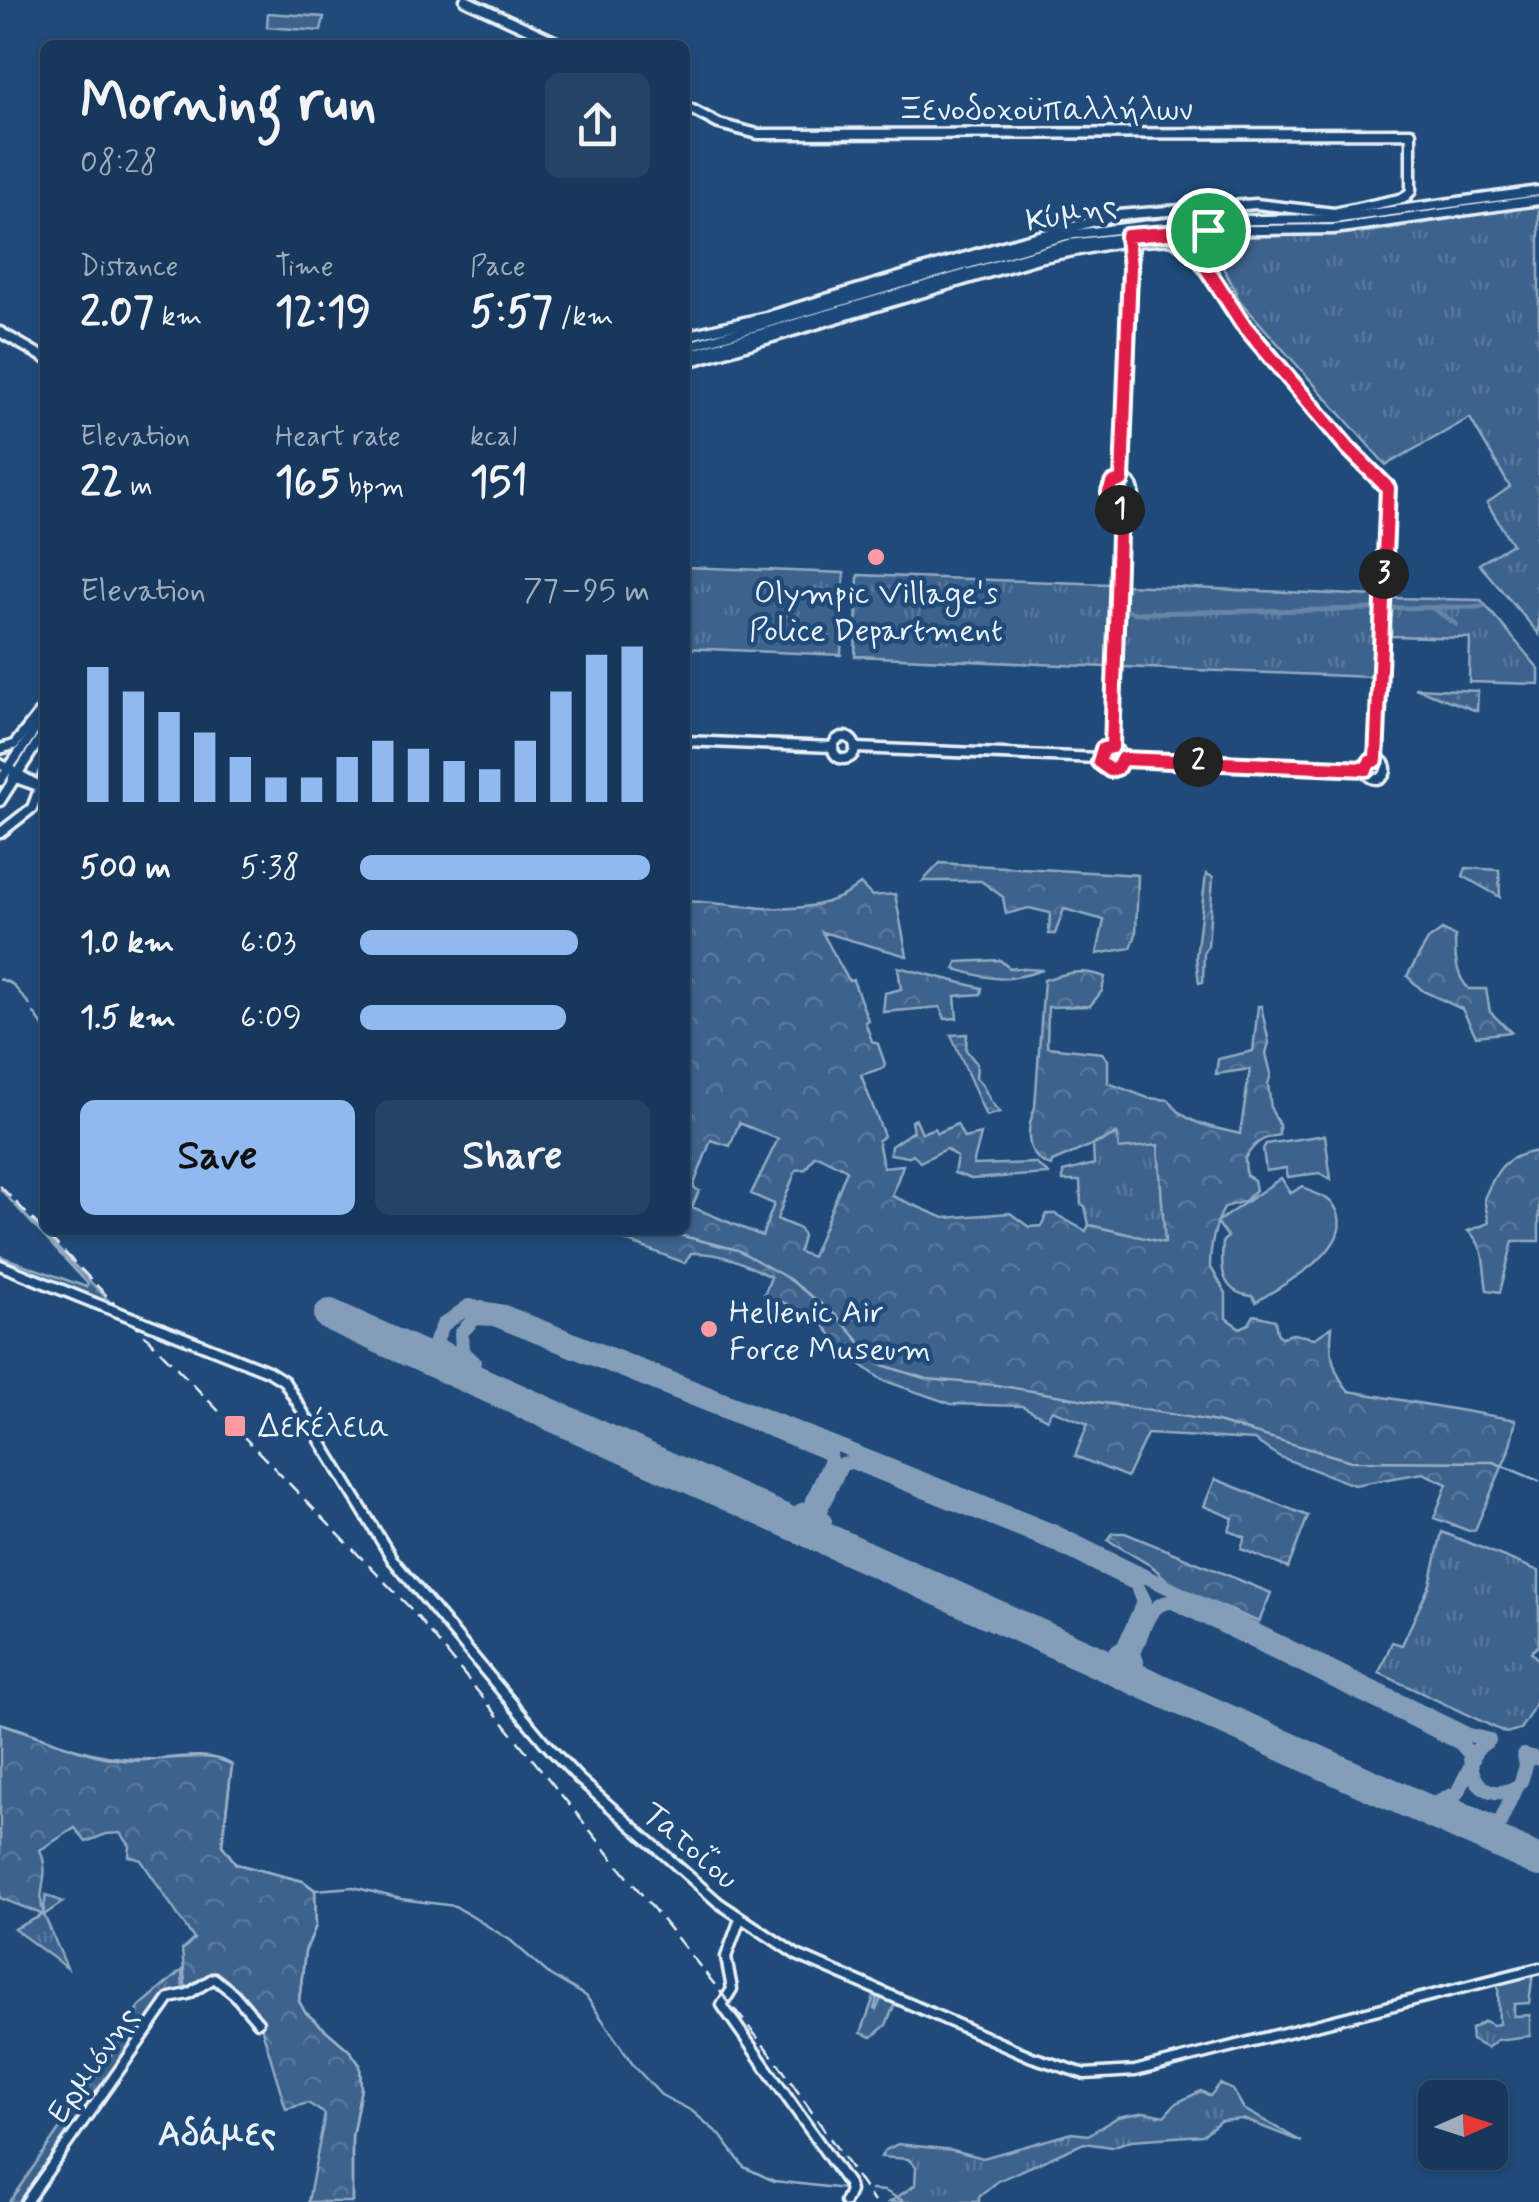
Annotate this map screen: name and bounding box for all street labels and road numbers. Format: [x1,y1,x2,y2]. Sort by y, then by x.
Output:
street label: Ξενοδοχοϋπαλλήλων [897,90,1193,132]
street label: Κύμης [1023,185,1120,243]
street label: Τατοΐου [633,1793,747,1900]
street label: Ερμιόνης [38,1999,149,2132]

